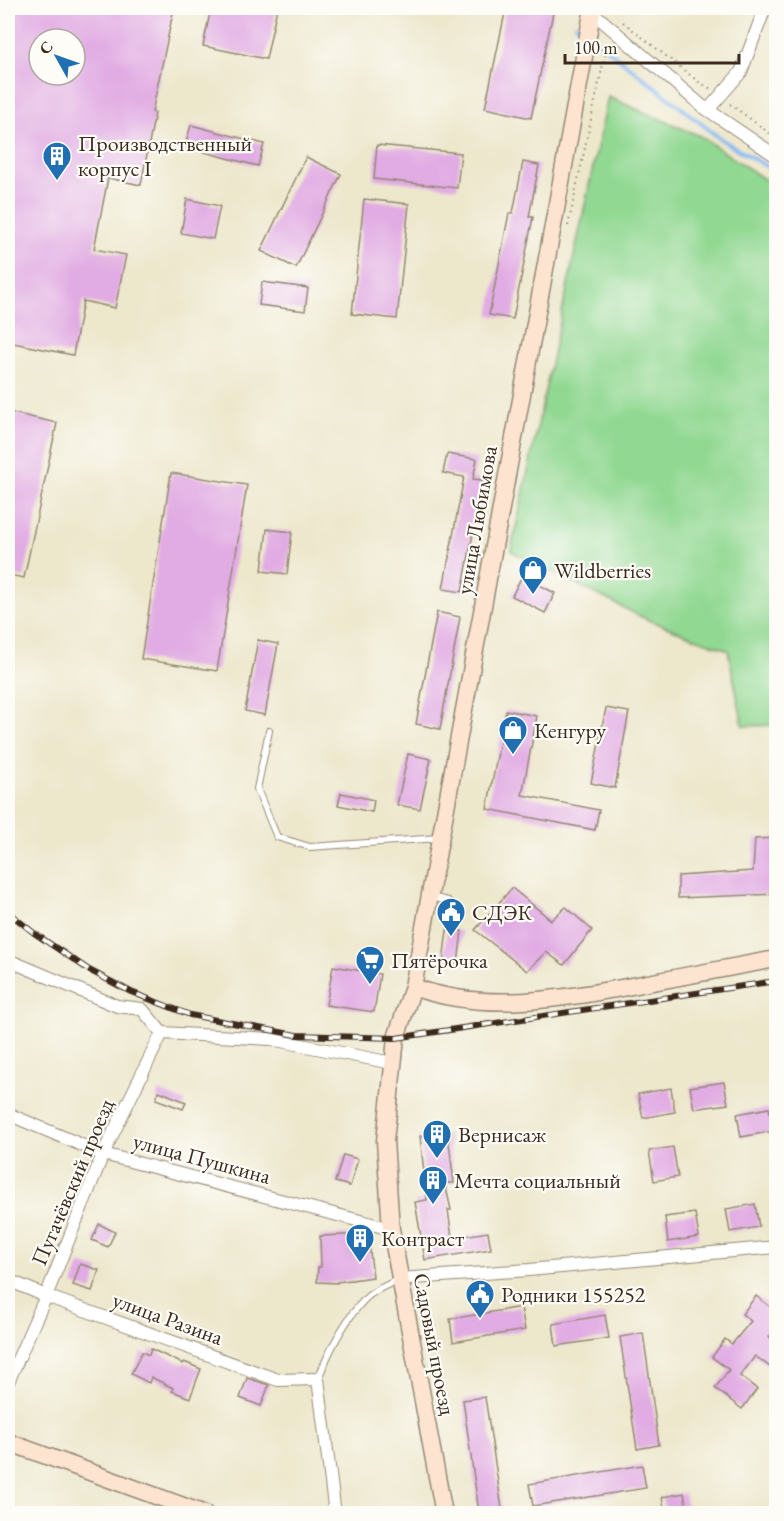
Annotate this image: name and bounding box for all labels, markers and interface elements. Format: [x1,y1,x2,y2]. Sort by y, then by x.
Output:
north arrow [27,27,87,87]
scale bar [565,27,739,65]
text: 100 m [574,36,618,59]
text: С [34,37,58,59]
place label: Производственный корпус I [78,129,252,183]
building icon: Производственный корпус I [41,140,73,182]
street label: улица Любимова [449,443,504,597]
shop icon: Wildberries [517,554,549,596]
place label: Wildberries [554,556,651,585]
shop icon: Кенгуру [497,714,529,756]
place label: Кенгуру [534,716,606,745]
public building icon: СДЭК [435,896,467,938]
place label: СДЭК [472,898,532,927]
supermarket icon: Пятёрочка [354,944,386,986]
place label: Пятёрочка [391,946,488,975]
street label: Пугачёвский проезд [24,1094,121,1270]
building icon: Вернисаж [421,1118,453,1160]
place label: Вернисаж [458,1120,547,1149]
street label: улица Пушкина [130,1126,274,1191]
building icon: Мечта социальный [417,1164,449,1206]
place label: Мечта социальный [454,1166,621,1195]
building icon: Контраст [344,1222,376,1264]
place label: Контраст [381,1224,464,1253]
street label: Садовый проезд [407,1271,462,1418]
public building icon: Родники 155252 [464,1278,496,1320]
place label: Родники 155252 [501,1280,646,1309]
street label: улица Разина [109,1285,227,1352]

